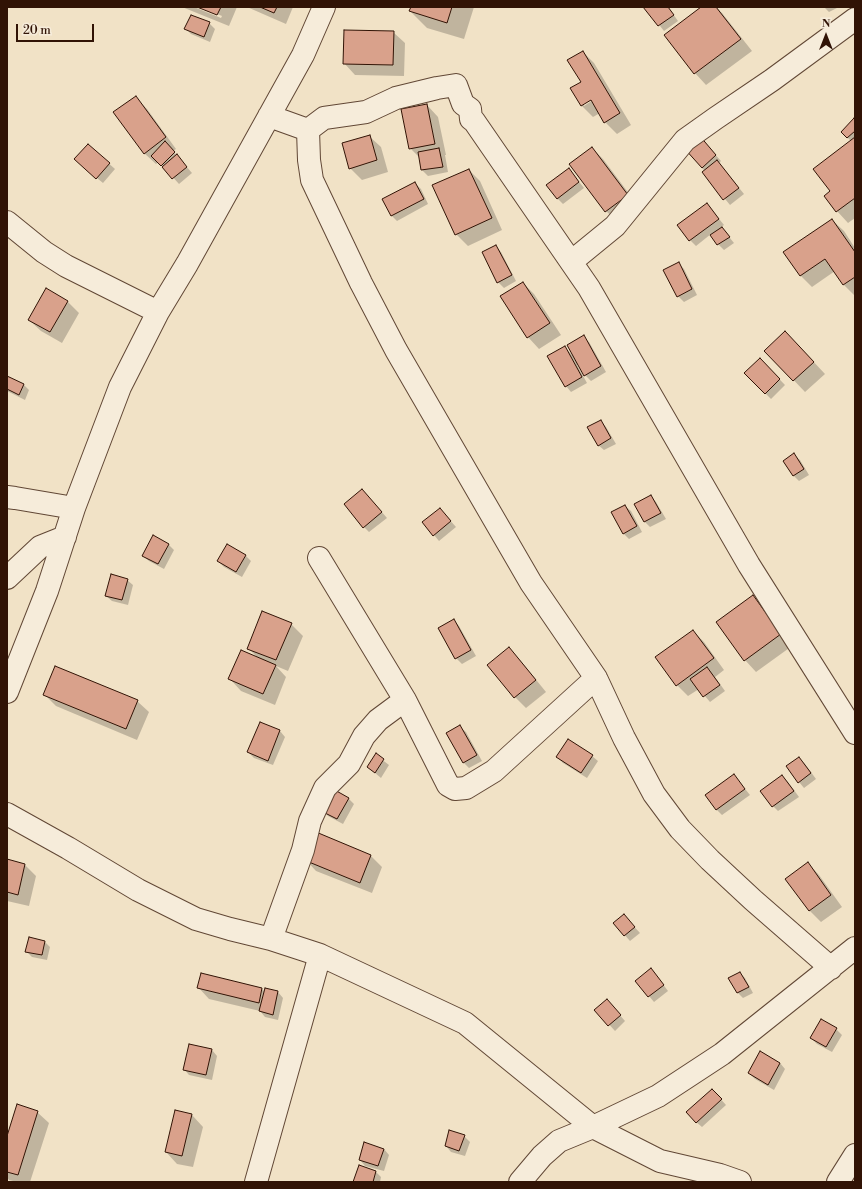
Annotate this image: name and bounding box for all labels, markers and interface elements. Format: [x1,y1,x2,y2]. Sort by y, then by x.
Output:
scale bar [18,16,96,42]
north arrow [806,16,846,56]
text: N [822,17,830,31]
text: 20 m [23,23,51,38]

